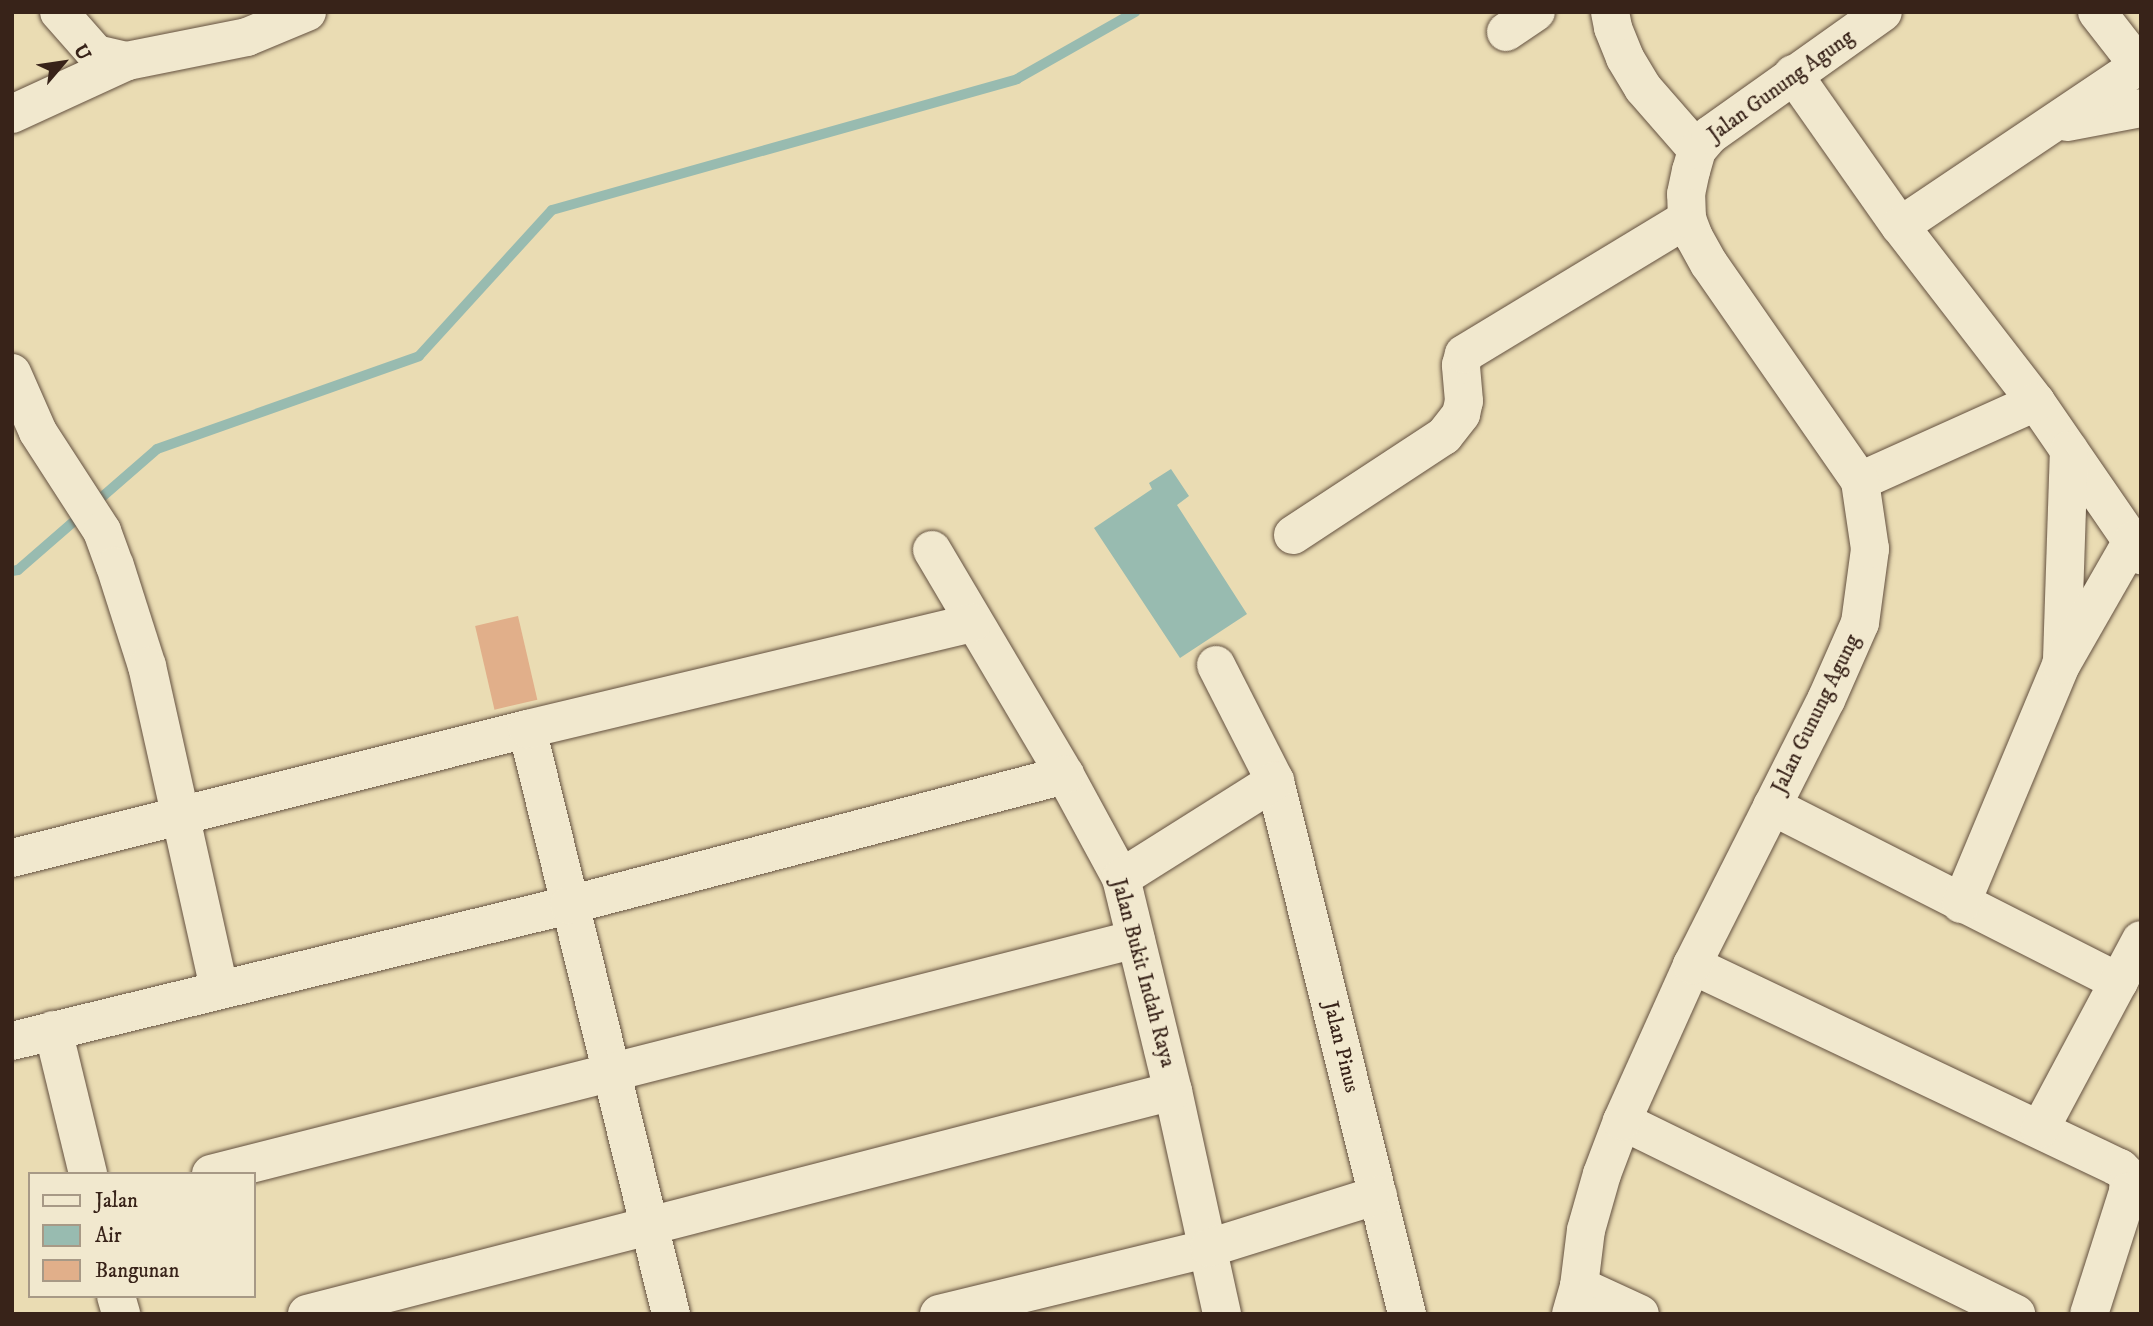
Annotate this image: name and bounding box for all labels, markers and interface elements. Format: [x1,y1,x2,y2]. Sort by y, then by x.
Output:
street label: Jalan Gunung Agung [1703,25,1859,147]
north arrow [28,28,98,98]
text: U [68,41,95,65]
street label: Jalan Gunung Agung [1767,630,1865,798]
street label: Jalan Bukit Indah Raya [1106,876,1180,1070]
street label: Jalan Pinus [1318,999,1364,1095]
legend [28,1172,256,1298]
text: Jalan [95,1188,138,1214]
text: Air [95,1223,122,1249]
text: Bangunan [95,1258,179,1284]

